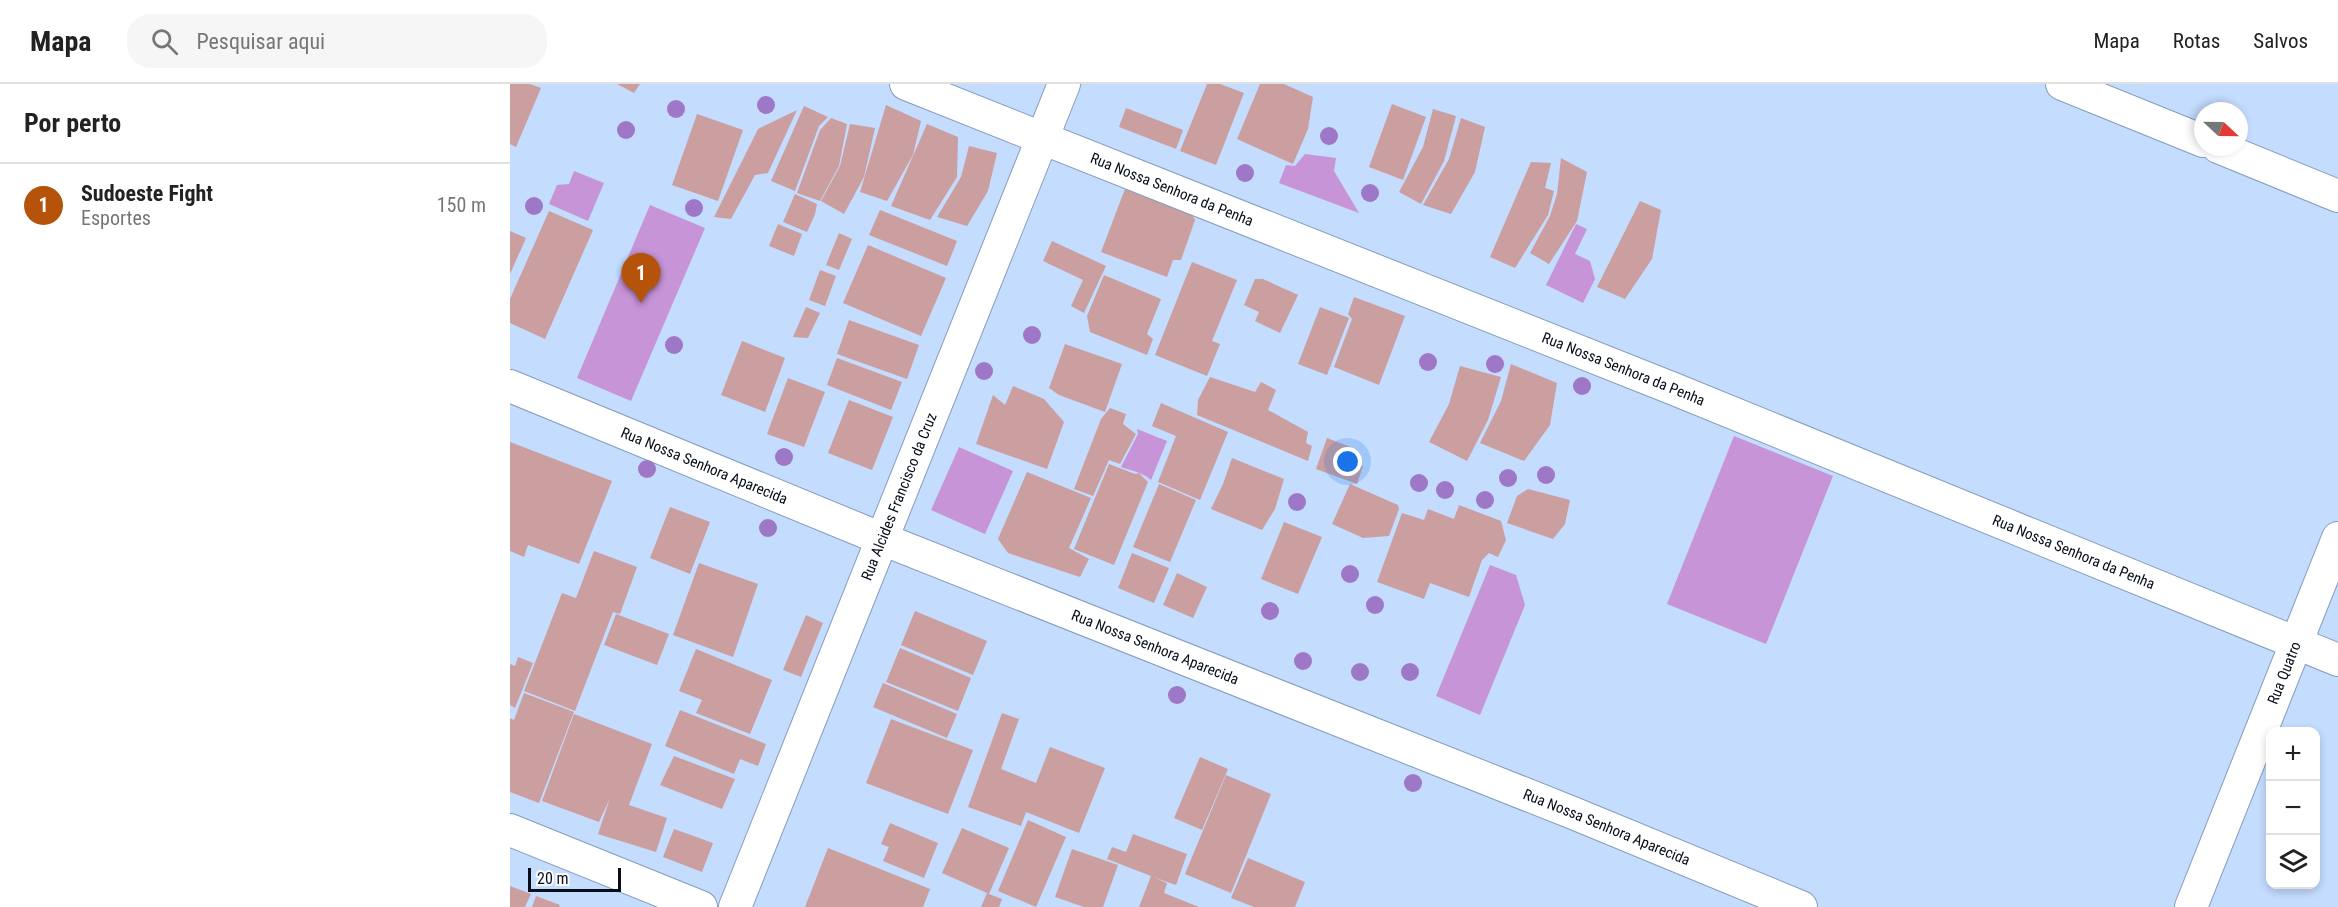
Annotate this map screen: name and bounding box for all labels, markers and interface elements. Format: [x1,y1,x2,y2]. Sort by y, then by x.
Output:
search box [127,14,547,68]
text: Mapa [30,25,91,58]
icon: search [148,25,181,58]
text: Pesquisar aqui [196,29,325,54]
text: Mapa [2093,29,2140,53]
text: Rotas [2173,29,2220,53]
text: Salvos [2253,29,2308,53]
north arrow [2194,102,2248,156]
text: Por perto [24,108,121,138]
street label: Rua Nossa Senhora da Penha [1088,149,1256,230]
text: Sudoeste Fight [81,181,213,206]
text: 1 [38,193,49,217]
text: 150 m [437,193,486,217]
text: Esportes [81,206,151,230]
pin: 1 [622,254,660,303]
street label: Rua Nossa Senhora da Penha [1539,328,1708,410]
street label: Rua Alcides Francisco da Cruz [857,410,941,583]
street label: Rua Nossa Senhora Aparecida [618,424,790,508]
your location [1333,447,1362,476]
street label: Rua Nossa Senhora da Penha [1990,511,2158,593]
street label: Rua Nossa Senhora Aparecida [1069,606,1241,689]
street label: Rua Quatro [2264,639,2305,707]
map controls [2266,727,2320,889]
button: + [2266,727,2320,781]
button: − [2266,781,2320,835]
street label: Rua Nossa Senhora Aparecida [1521,785,1693,869]
button: layers [2266,835,2320,889]
scale bar [528,865,621,892]
text: 20 m [537,869,569,888]

